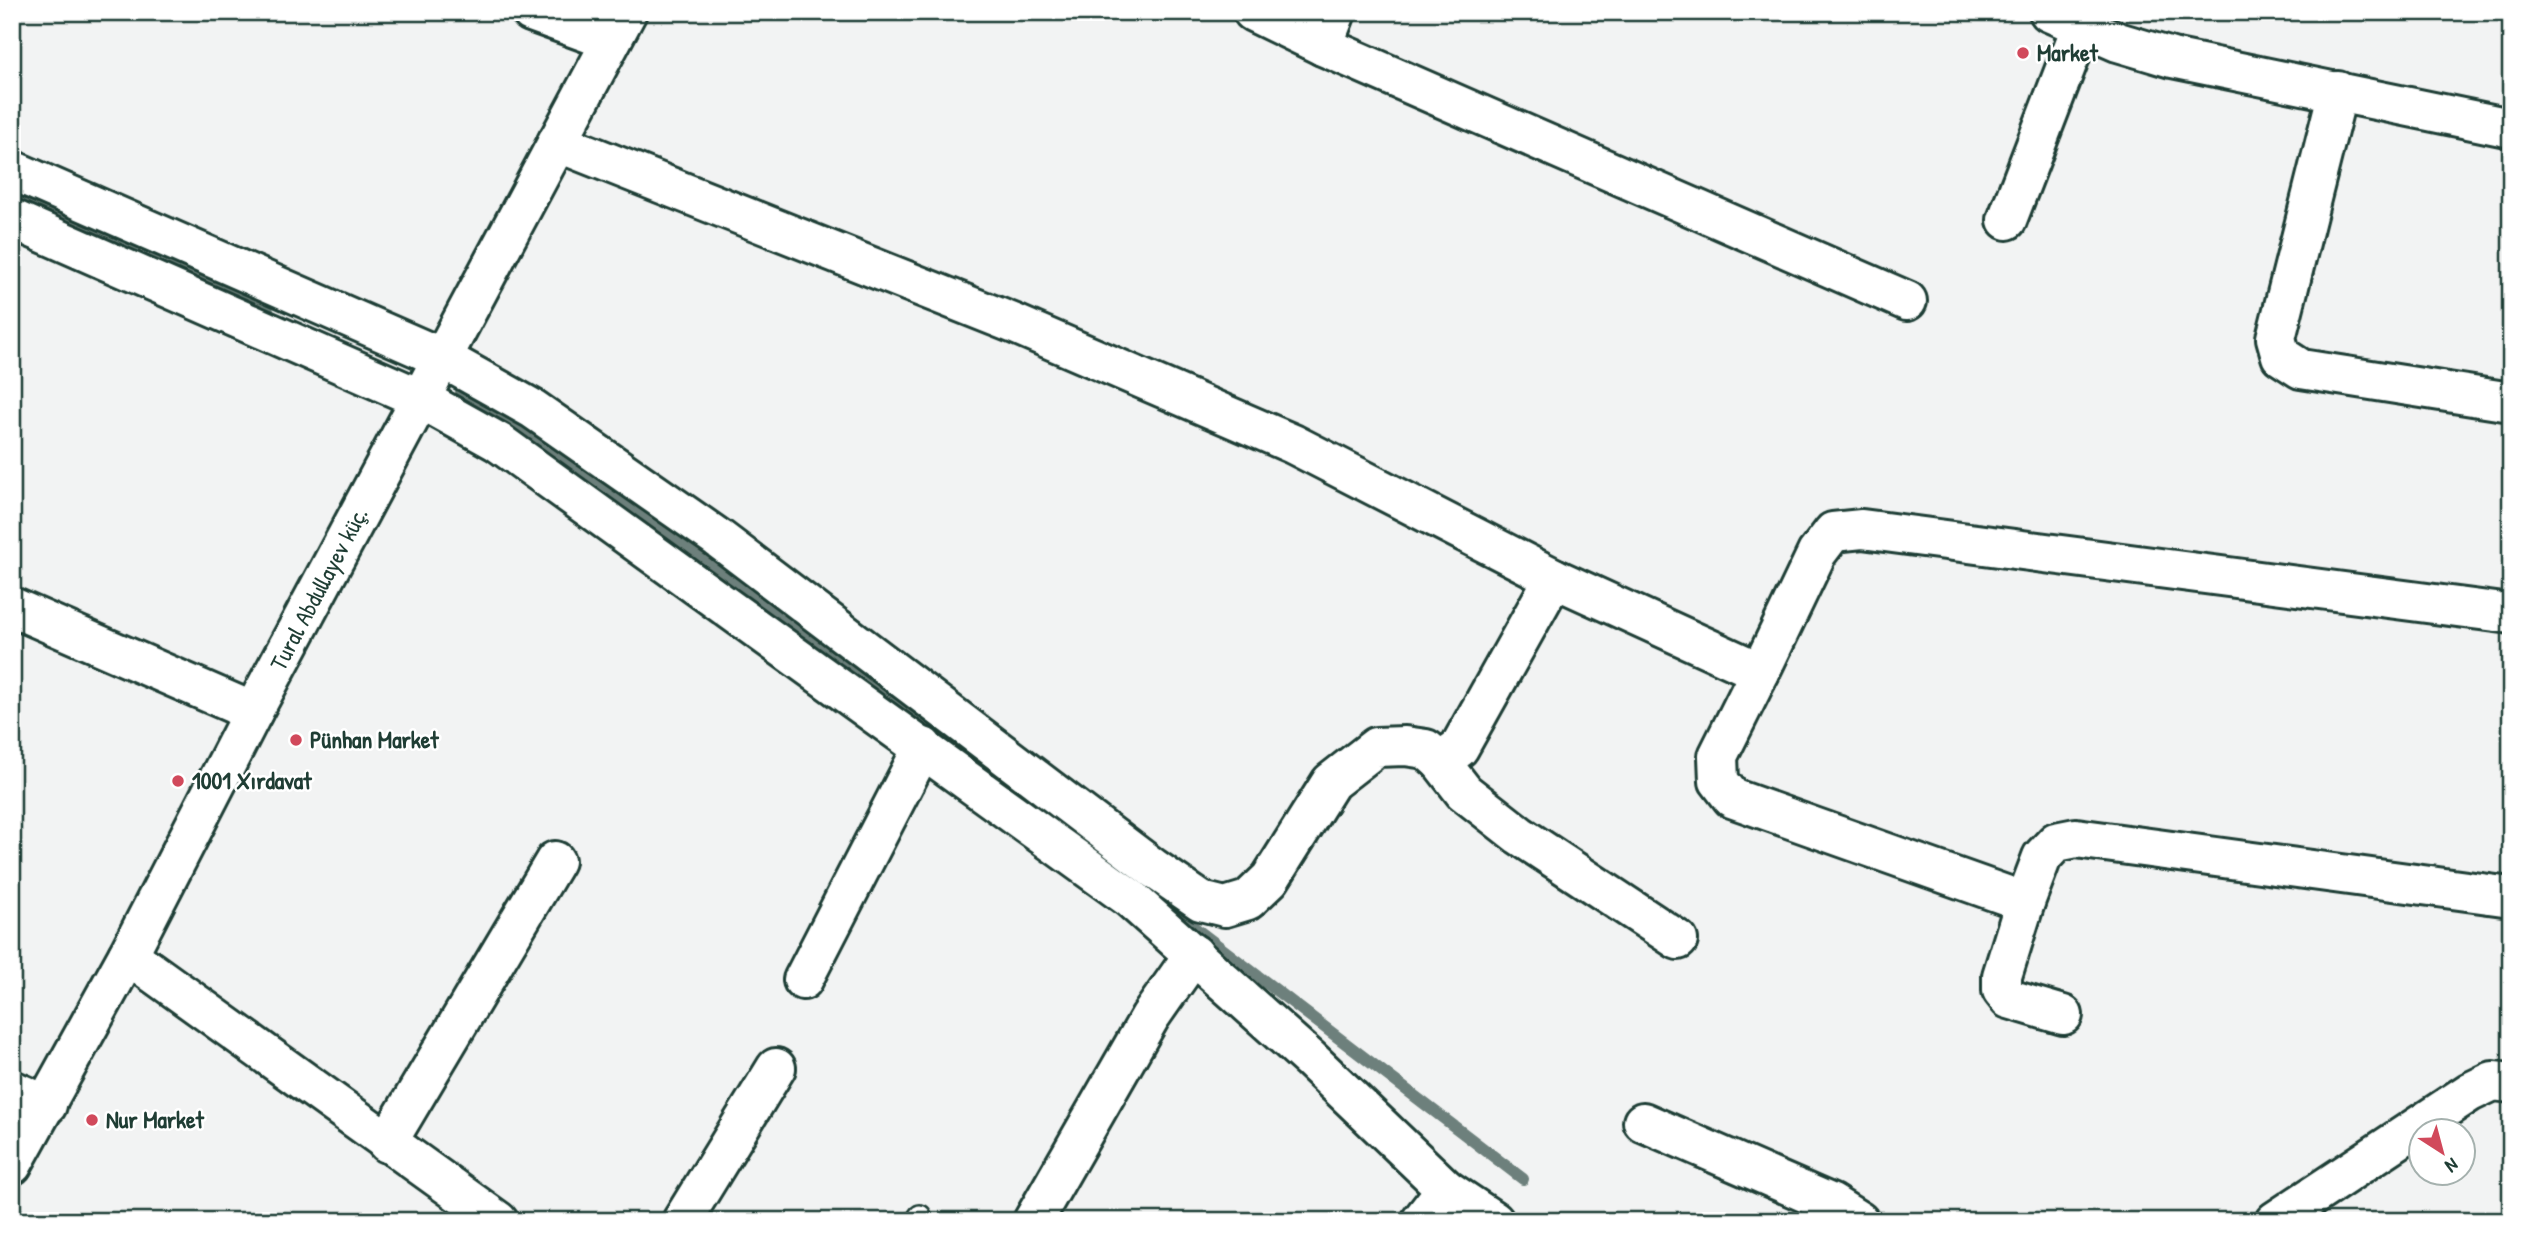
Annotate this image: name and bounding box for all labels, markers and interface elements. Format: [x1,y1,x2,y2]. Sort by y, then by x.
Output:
place label: Market [2037,36,2098,68]
marker: Market [2015,45,2031,61]
street label: Tural Abdullayev küç. [262,501,375,676]
place label: Pünhan Market [310,723,439,755]
marker: Pünhan Market [288,732,304,748]
place label: 1001 Xırdavat [192,764,312,796]
marker: 1001 Xırdavat [170,773,186,789]
place label: Nur Market [106,1103,205,1135]
marker: Nur Market [84,1112,100,1128]
north arrow [2408,1118,2478,1188]
text: N [2440,1152,2464,1179]

